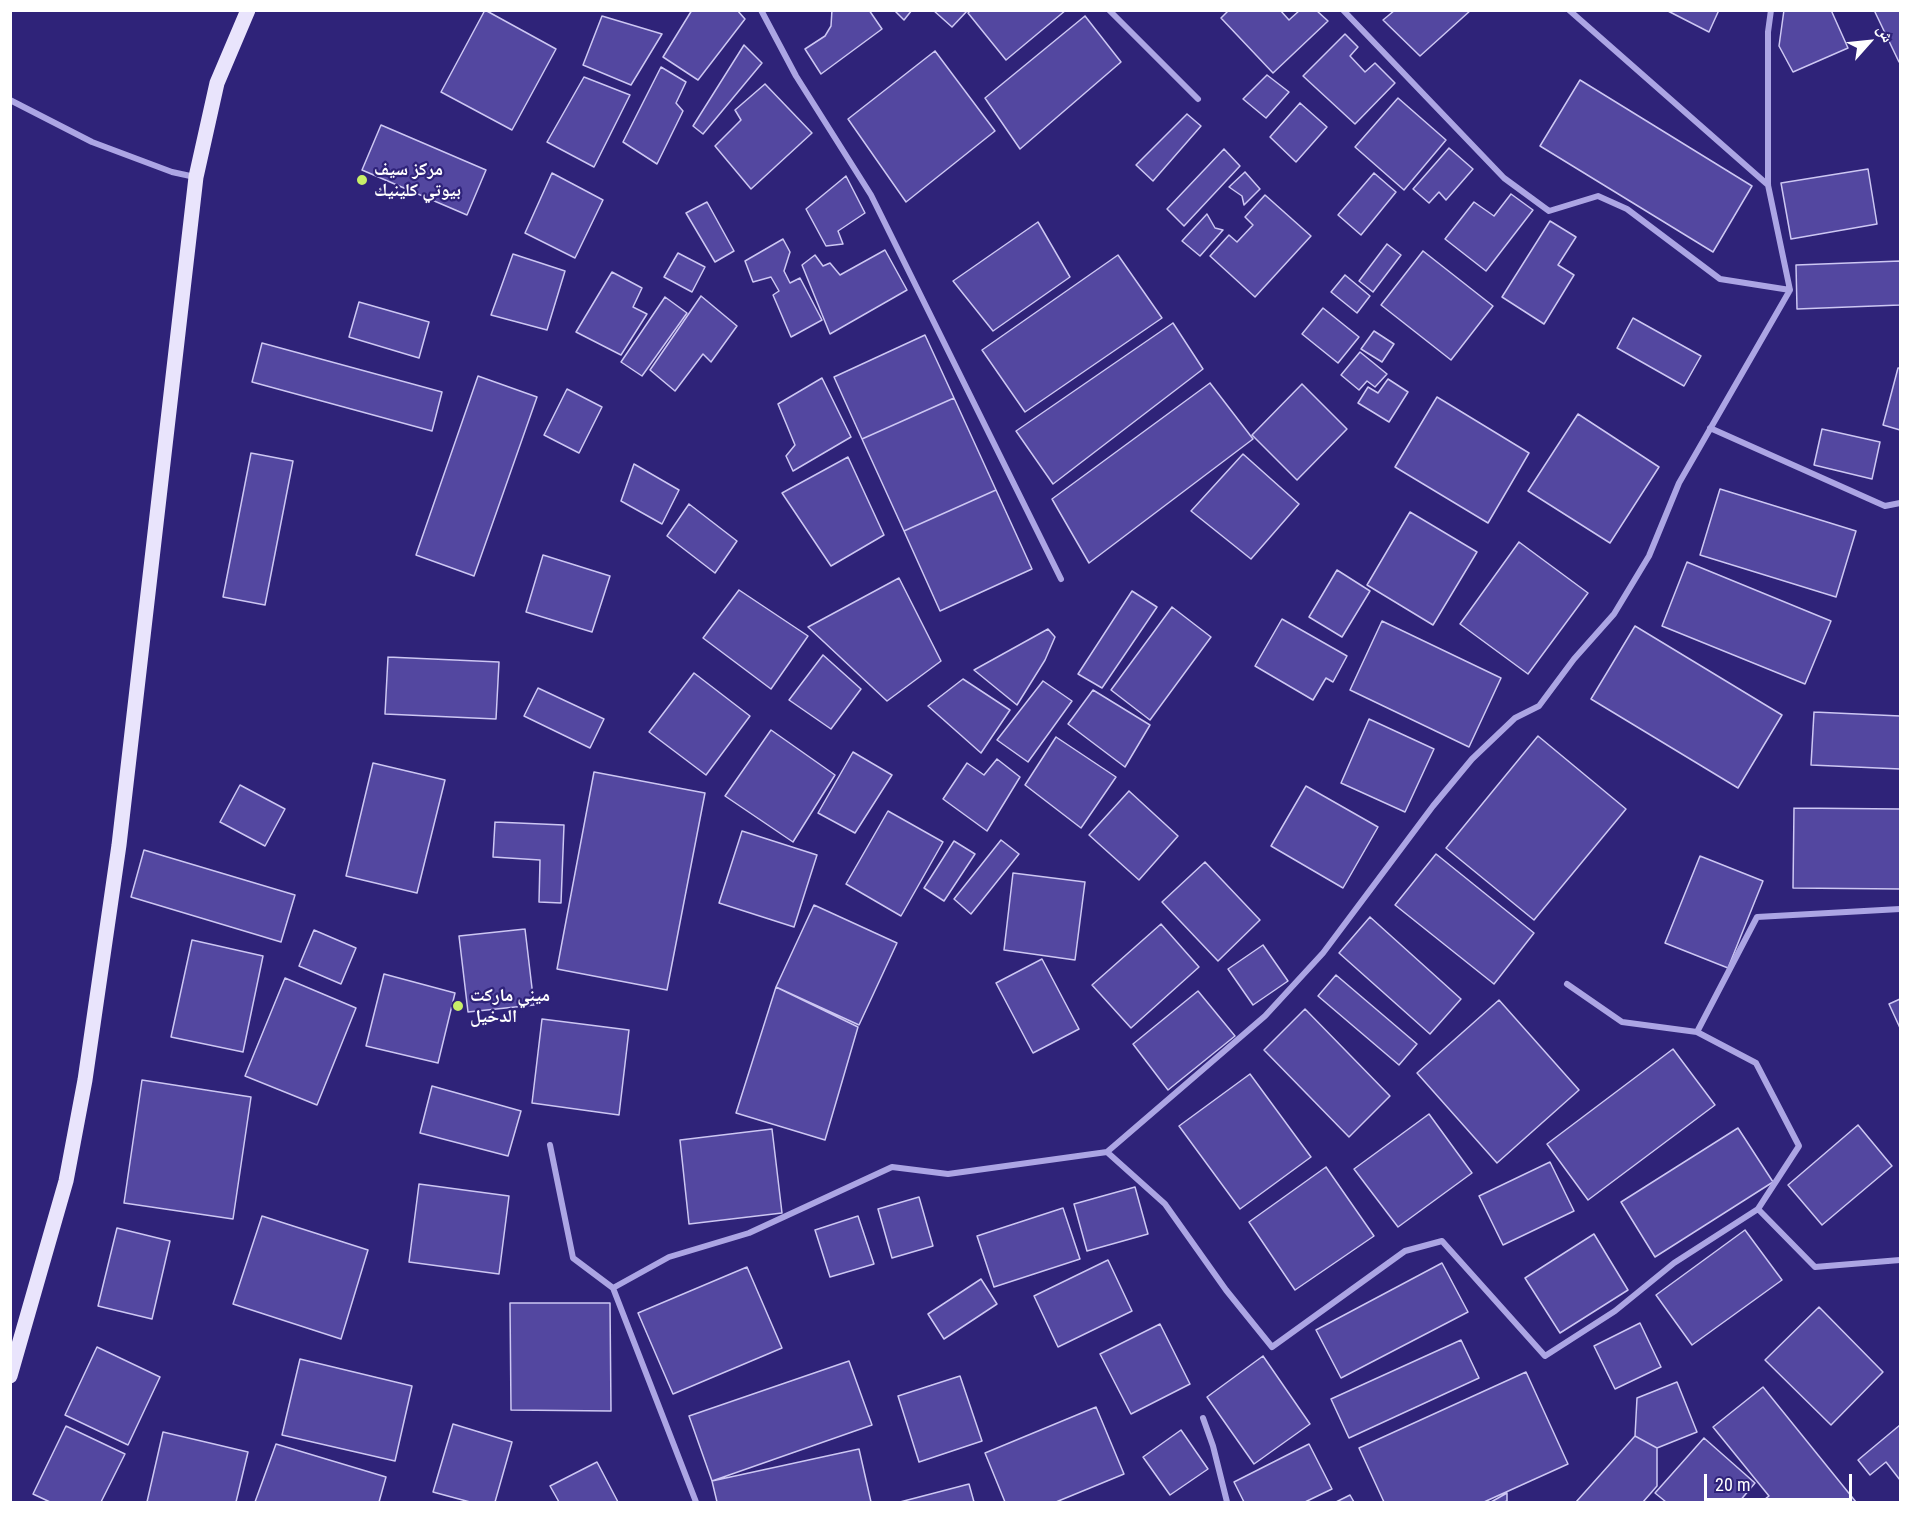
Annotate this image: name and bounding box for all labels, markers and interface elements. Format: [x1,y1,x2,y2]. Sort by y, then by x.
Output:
north arrow [1839,12,1899,72]
text: ش [1873,22,1898,45]
place label: مركز سيف بيوتي كلينيك [374,159,461,201]
marker: مركز سيف بيوتي كلينيك [355,173,369,187]
place label: ميني ماركت الدخيل [470,985,550,1028]
marker: ميني ماركت الدخيل [451,999,465,1013]
scale bar [1707,1462,1856,1500]
text: 20 m [1715,1474,1750,1495]

